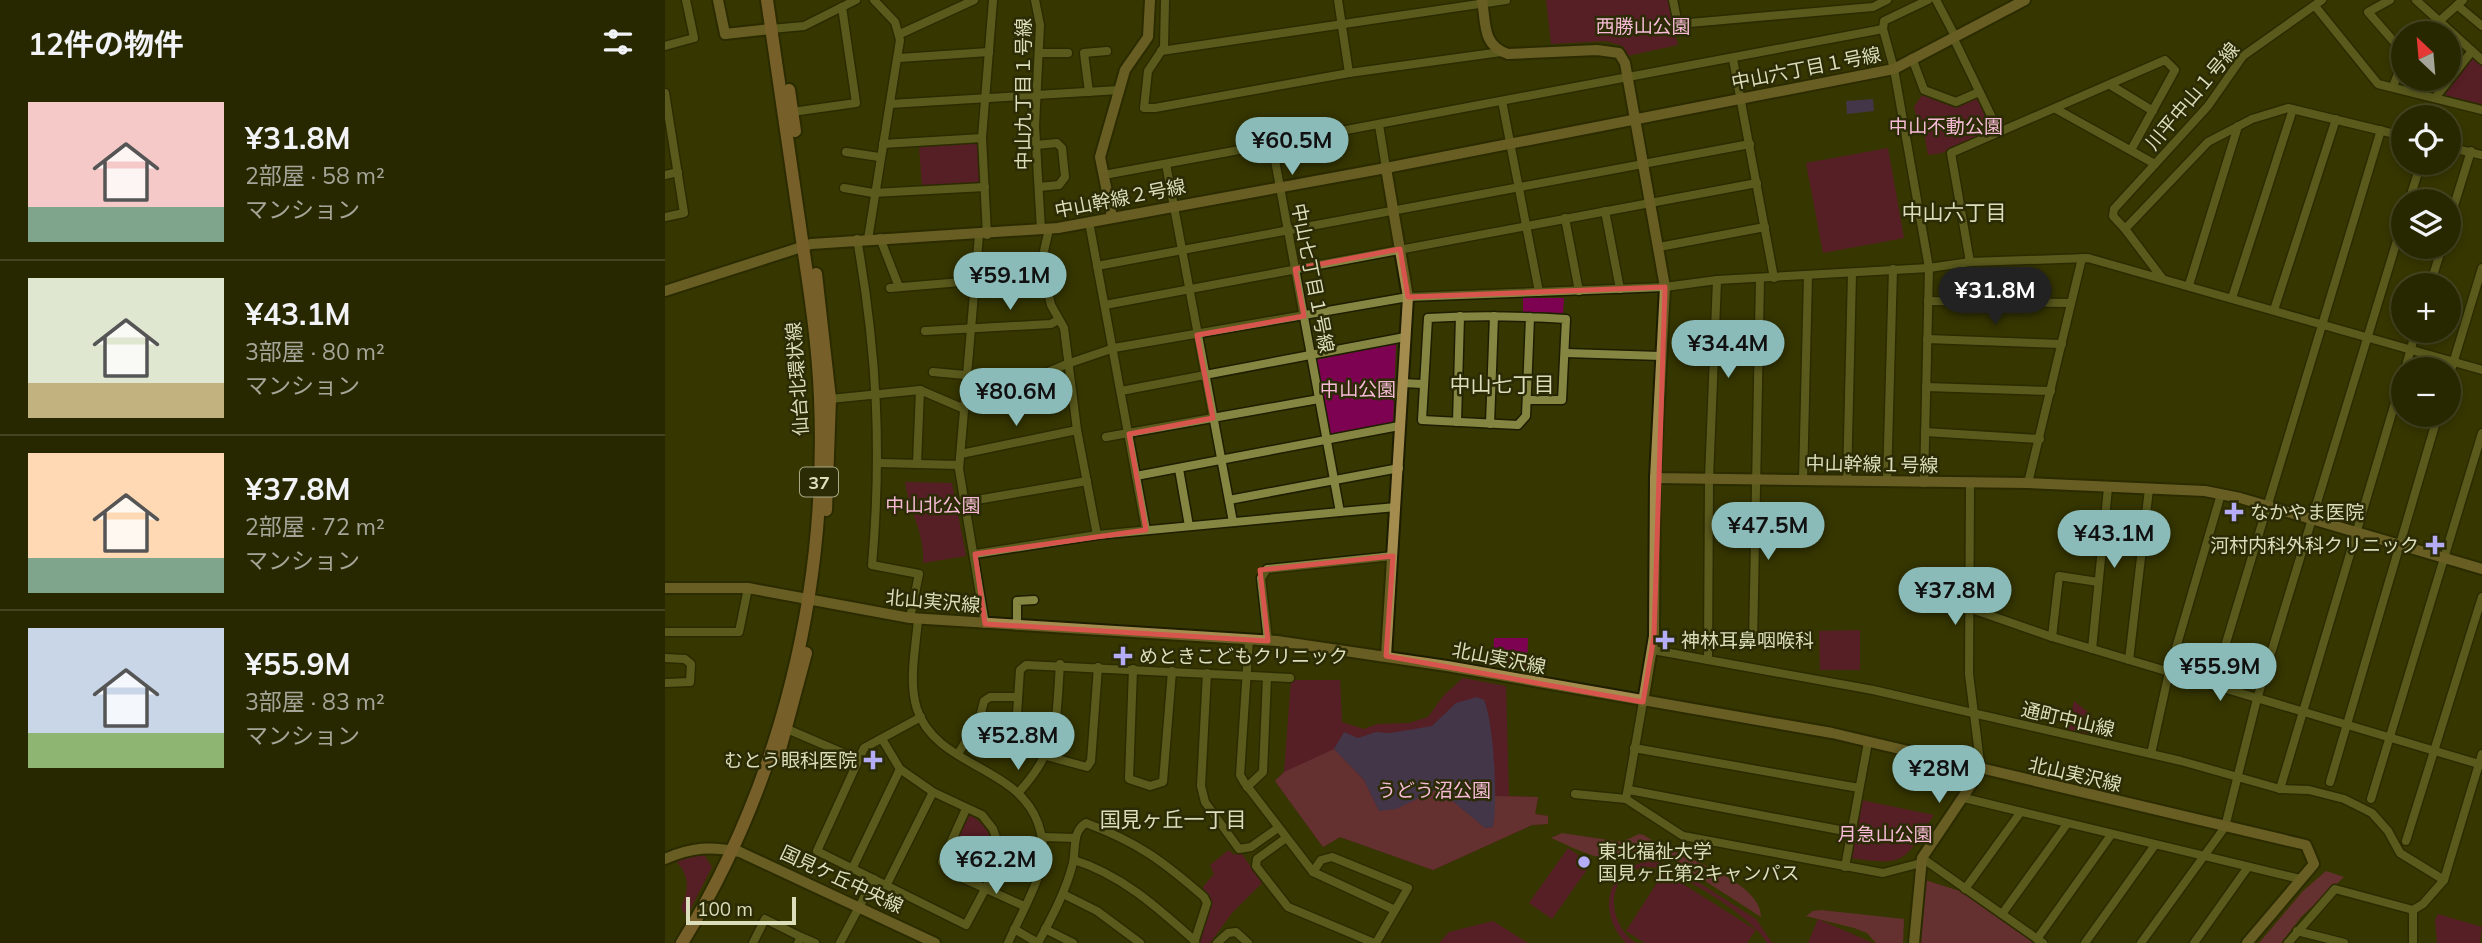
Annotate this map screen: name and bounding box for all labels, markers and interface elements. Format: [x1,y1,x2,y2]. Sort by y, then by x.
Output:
park label: 西勝山公園 [1595,14,1691,38]
street label: 中山九丁目１号線 [1011,18,1035,170]
north arrow [2391,21,2461,91]
map controls [2391,21,2461,427]
icon: filters [599,23,637,61]
text: 12件の物件 [28,25,184,63]
street label: 川平中山１号線 [2140,37,2244,155]
street label: 中山六丁目１号線 [1729,42,1883,94]
button: locate [2391,105,2461,175]
park label: 中山不動公園 [1889,114,2003,138]
pin: ¥60.5M [1235,118,1349,177]
text: ¥31.8M [245,119,351,157]
text: ¥60.5M [1252,125,1332,154]
icon: home [84,130,168,214]
text: 2部屋 · 58 m² [245,161,385,190]
street label: 中山幹線２号線 [1052,174,1188,222]
button: layers [2391,189,2461,259]
text: マンション [245,195,360,224]
district label: 中山六丁目 [1902,199,2007,225]
street label: 中山七丁目１号線 [1287,201,1339,355]
pin: ¥59.1M [953,252,1067,312]
text: ¥59.1M [970,260,1050,289]
pin: ¥31.8M [1938,268,2052,327]
button: + [2391,273,2461,343]
text: ¥31.8M [1955,275,2035,304]
text: ¥43.1M [245,295,351,333]
icon: home [84,306,168,390]
pin: ¥34.4M [1671,320,1785,380]
street label: 仙台北環状線 [781,321,813,437]
text: ¥34.4M [1688,328,1768,357]
text: 3部屋 · 80 m² [245,337,385,366]
button: − [2391,357,2461,427]
pin: ¥80.6M [959,368,1073,428]
text: マンション [245,371,360,400]
district label: 中山七丁目 [1450,371,1555,397]
text: ¥80.6M [976,376,1056,405]
park label: 中山公園 [1320,377,1396,401]
street label: 中山幹線１号線 [1805,451,1939,477]
road number: 37 [800,468,838,496]
text: ¥37.8M [245,470,351,508]
icon: home [84,481,168,565]
park label: 中山北公園 [885,493,981,517]
place label: なかやま医院 [2250,500,2364,524]
marker: なかやま医院 [2224,502,2244,522]
pin: ¥47.5M [1711,503,1825,562]
text: ¥47.5M [1728,510,1808,539]
pin: ¥43.1M [2057,510,2171,570]
text: 2部屋 · 72 m² [245,512,385,541]
text: ¥43.1M [2074,518,2154,547]
place label: 河村内科外科クリニック [2210,533,2419,557]
marker: 河村内科外科クリニック [2425,535,2445,555]
text: マンション [245,546,360,575]
pin: ¥37.8M [1898,568,2012,627]
text: ¥37.8M [1915,575,1995,604]
street label: 北山実沢線 [885,585,981,617]
place label: 神林耳鼻咽喉科 [1681,628,1814,652]
marker: 神林耳鼻咽喉科 [1655,630,1675,650]
street label: 北山実沢線 [1450,637,1548,679]
place label: めときこどもクリニック [1139,644,1348,668]
pin: ¥55.9M [2163,644,2277,703]
text: ¥55.9M [245,645,351,683]
marker: めときこどもクリニック [1113,646,1133,666]
text: ¥55.9M [2180,651,2260,680]
icon: home [84,656,168,740]
text: 3部屋 · 83 m² [245,687,385,716]
street label: 通町中山線 [2019,697,2117,741]
pin: ¥52.8M [961,712,1075,772]
text: ¥52.8M [978,720,1058,749]
text: マンション [245,721,360,750]
pin: ¥28M [1898,746,1980,805]
place label: むとう眼科医院 [724,748,857,772]
marker: むとう眼科医院 [863,750,883,770]
street label: 北山実沢線 [2026,752,2124,796]
text: ¥28M [1908,753,1970,782]
park label: うどう沼公園 [1377,778,1491,802]
district label: 国見ヶ丘一丁目 [1100,806,1247,832]
park label: 月急山公園 [1837,822,1933,846]
pin: ¥62.2M [939,836,1053,896]
place label: 東北福祉大学 国見ヶ丘第2キャンパス [1598,839,1799,885]
street label: 国見ケ丘中央線 [777,840,907,918]
text: ¥62.2M [956,844,1036,873]
marker: 東北福祉大学 国見ヶ丘第2キャンパス [1576,854,1592,870]
scale bar [686,894,796,926]
text: 100 m [697,897,753,921]

